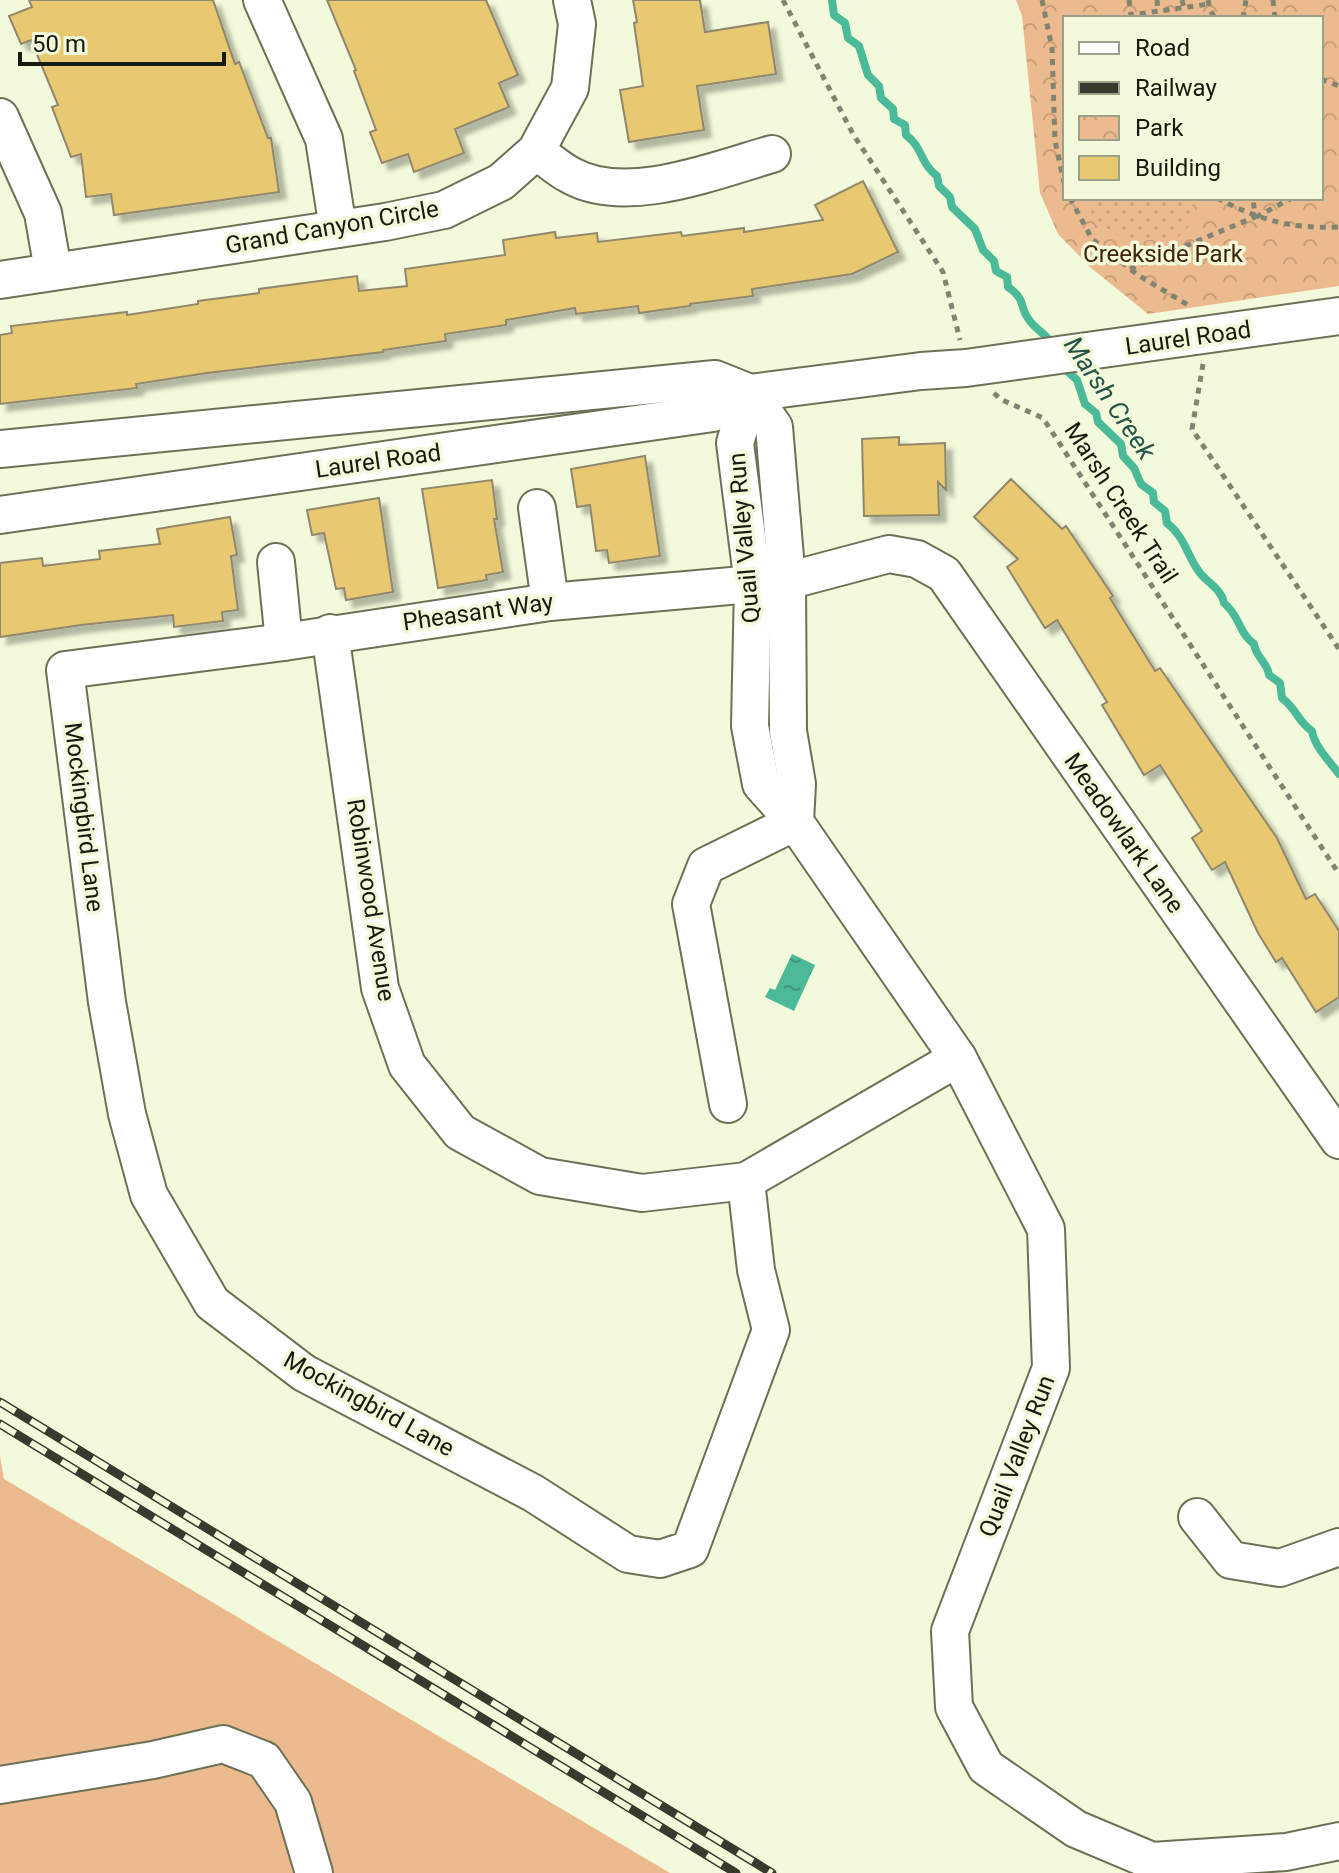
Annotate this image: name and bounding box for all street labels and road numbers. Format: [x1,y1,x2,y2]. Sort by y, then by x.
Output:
street label: Grand Canyon Circle [223,194,441,260]
street label: Laurel Road [1123,315,1253,361]
street label: Marsh Creek Trail [1059,417,1183,589]
street label: Laurel Road [313,438,443,484]
street label: Quail Valley Run [723,452,765,624]
street label: Pheasant Way [401,587,556,636]
street label: Mockingbird Lane [58,721,110,913]
street label: Meadowlark Lane [1058,748,1190,918]
street label: Robinwood Avenue [341,797,401,1003]
street label: Mockingbird Lane [279,1346,459,1462]
street label: Quail Valley Run [973,1371,1061,1541]

